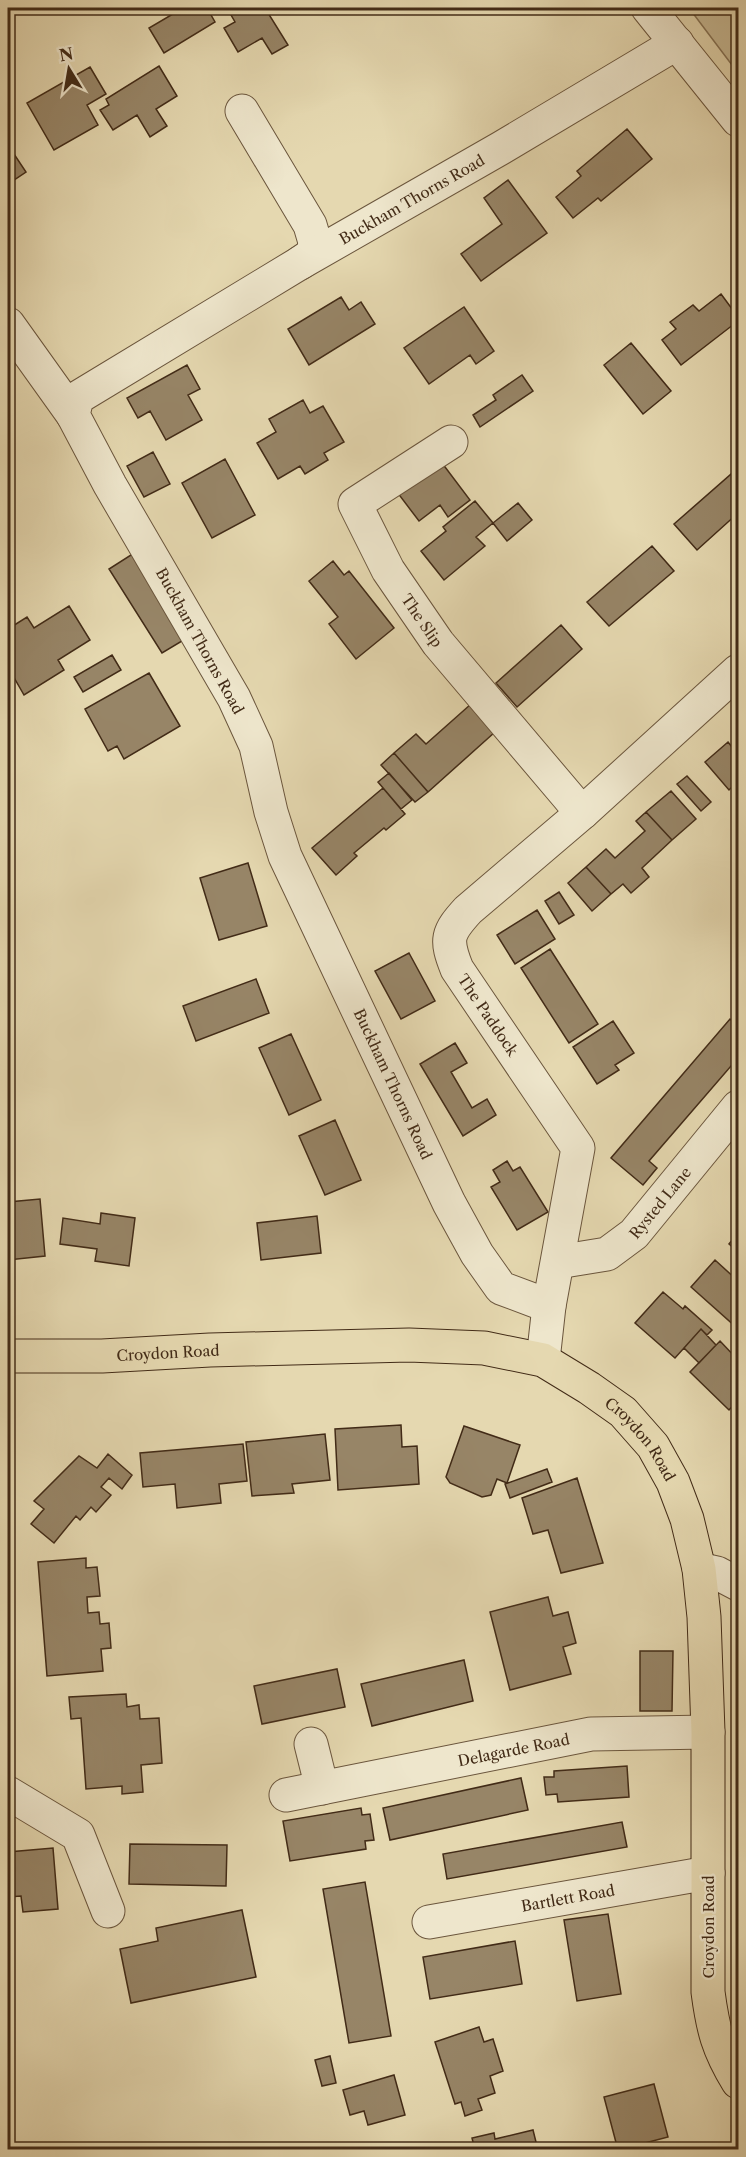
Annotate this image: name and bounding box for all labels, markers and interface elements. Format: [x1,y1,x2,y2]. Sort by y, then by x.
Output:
north arrow [39,39,99,99]
text: N [57,43,75,65]
street label: Buckham Thorns Road [336,150,488,248]
street label: Buckham Thorns Road [152,565,248,717]
street label: The Slip [398,590,447,651]
street label: The Paddock [454,970,523,1061]
street label: Buckham Thorns Road [350,1006,436,1162]
street label: Rysted Lane [625,1163,695,1242]
street label: Croydon Road [116,1340,220,1365]
street label: Croydon Road [601,1393,680,1484]
street label: Delagarde Road [456,1729,571,1770]
street label: Croydon Road [699,1875,718,1979]
street label: Bartlett Road [520,1880,616,1915]

